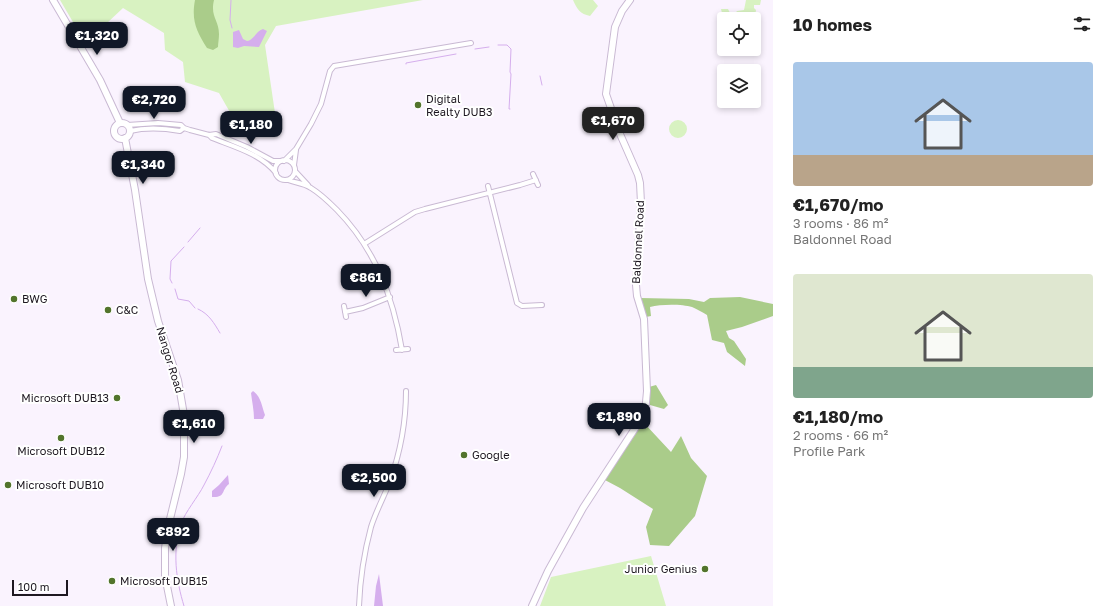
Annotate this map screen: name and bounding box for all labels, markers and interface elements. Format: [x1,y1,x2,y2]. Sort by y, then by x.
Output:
map controls [717,12,761,108]
button: locate [717,12,761,56]
icon: filters [1071,13,1093,35]
text: 10 homes [793,14,872,35]
pin: €1,320 [64,22,130,56]
text: €1,320 [75,27,119,43]
button: layers [717,64,761,108]
pin: €2,720 [121,86,187,120]
icon: home [907,88,979,160]
text: €2,720 [132,91,176,107]
place label: Digital Realty DUB3 [426,92,492,118]
marker: Digital Realty DUB3 [413,100,423,110]
pin: €1,670 [580,107,646,141]
pin: €1,180 [218,111,284,145]
text: €1,670 [591,112,635,128]
text: €1,180 [229,116,273,132]
pin: €1,340 [110,151,176,185]
text: €1,340 [121,156,165,172]
text: €1,670/mo [793,194,884,215]
street label: Baldonnel Road [629,200,646,284]
text: 3 rooms · 86 m² [793,215,888,231]
text: Baldonnel Road [793,231,892,247]
pin: €861 [342,264,390,298]
text: €861 [350,269,382,285]
place label: BWG [22,292,48,305]
marker: BWG [9,294,19,304]
icon: home [907,300,979,372]
place label: C&C [116,303,138,316]
marker: C&C [103,305,113,315]
street label: Nangor Road [154,325,187,395]
place label: Microsoft DUB13 [21,391,109,404]
marker: Microsoft DUB13 [112,393,122,403]
pin: €1,890 [586,403,652,437]
text: €1,180/mo [793,406,883,427]
text: €1,890 [596,408,642,424]
pin: €1,610 [161,410,227,444]
text: €1,610 [172,415,216,431]
text: 2 rooms · 66 m² [793,427,888,443]
marker: Microsoft DUB12 [56,433,66,443]
text: Profile Park [793,443,865,459]
place label: Microsoft DUB12 [17,444,105,457]
place label: Google [472,448,510,461]
marker: Google [459,450,469,460]
pin: €2,500 [341,464,407,498]
text: €2,500 [351,469,397,485]
place label: Microsoft DUB10 [16,478,104,491]
marker: Microsoft DUB10 [3,480,13,490]
pin: €892 [149,518,197,552]
text: €892 [156,523,190,539]
place label: Junior Genius [625,562,697,575]
marker: Junior Genius [700,564,710,574]
place label: Microsoft DUB15 [120,574,208,587]
marker: Microsoft DUB15 [107,576,117,586]
scale bar [12,578,68,597]
text: 100 m [18,580,49,593]

